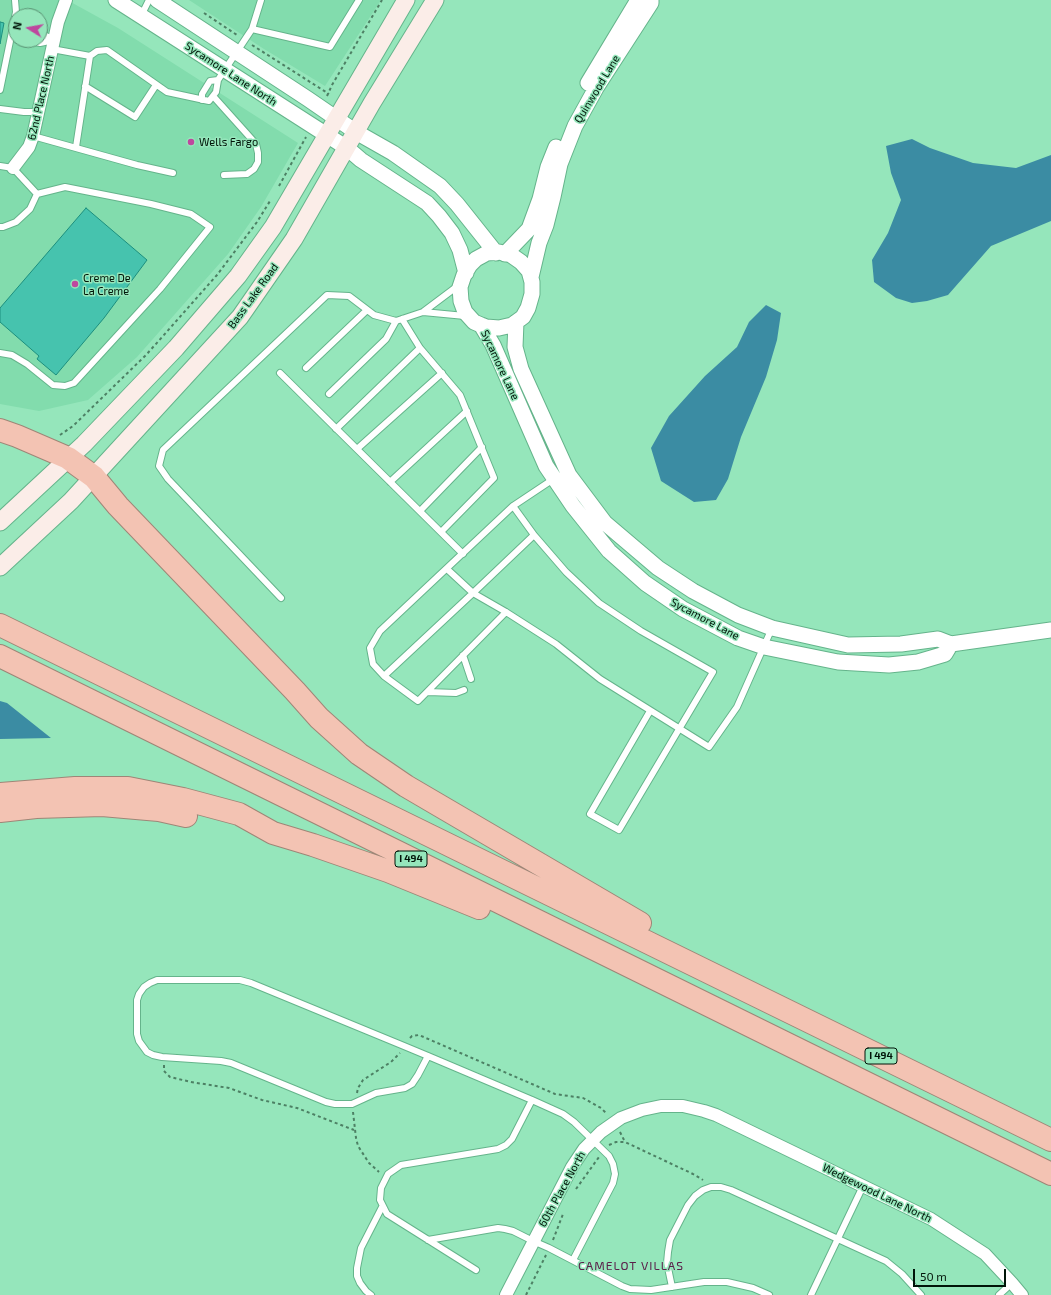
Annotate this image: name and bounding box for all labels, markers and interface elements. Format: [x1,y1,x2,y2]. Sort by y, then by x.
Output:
north arrow [8,8,48,48]
text: N [10,21,24,31]
street label: Sycamore Lane North [182,39,280,109]
street label: Quinwood Lane [572,53,622,125]
street label: 62nd Place North [25,55,57,141]
place label: Wells Fargo [199,135,258,149]
marker: Wells Fargo [186,137,196,147]
street label: Bass Lake Road [225,261,281,331]
place label: Creme De La Creme [83,271,131,297]
marker: Creme De La Creme [70,279,80,289]
street label: Sycamore Lane [478,328,522,402]
street label: Sycamore Lane [668,595,742,643]
road number: I 494 [395,851,427,867]
road number: I 494 [865,1048,897,1064]
street label: 60th Place North [536,1149,588,1229]
street label: Wedgewood Lane North [820,1161,934,1225]
district label: CAMELOT VILLAS [578,1259,684,1273]
scale bar [915,1261,1008,1287]
text: 50 m [920,1269,947,1283]

